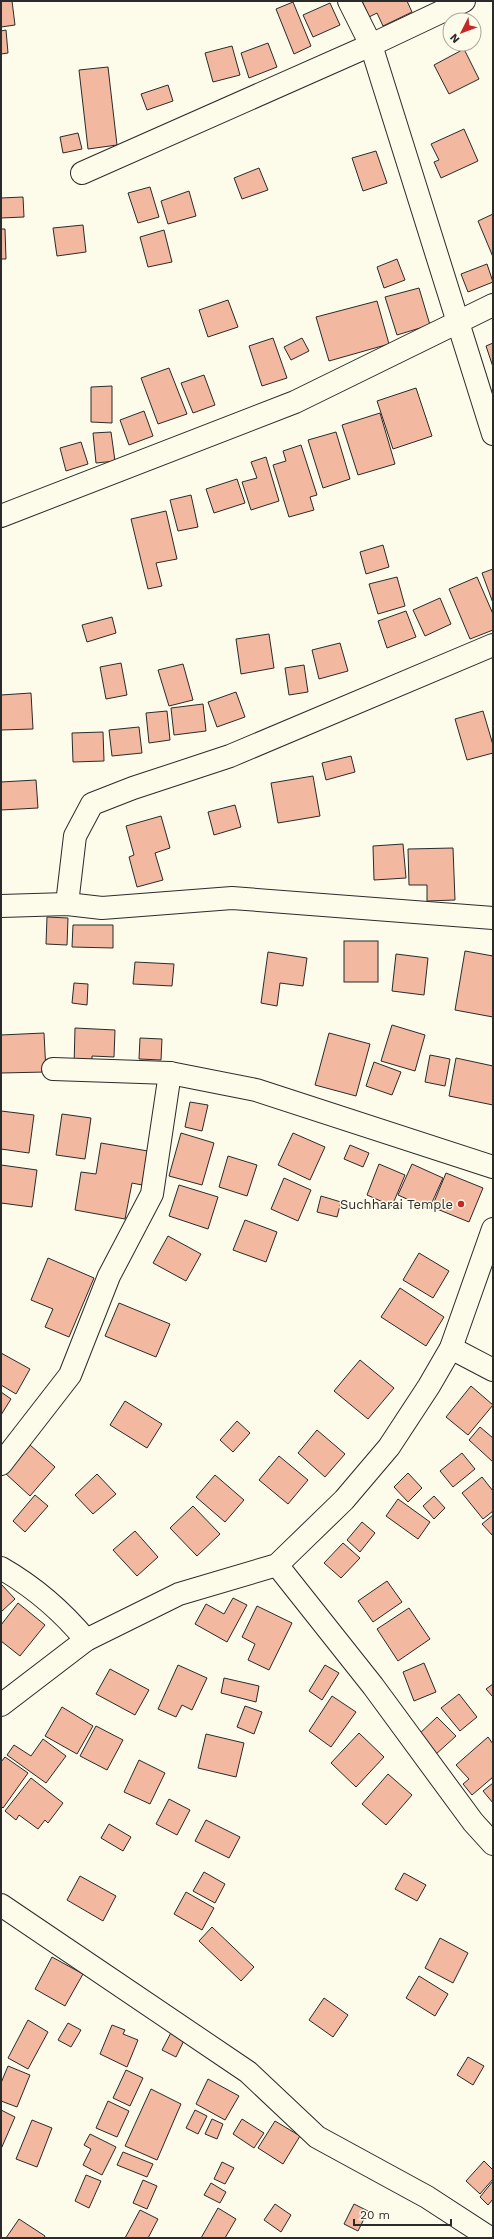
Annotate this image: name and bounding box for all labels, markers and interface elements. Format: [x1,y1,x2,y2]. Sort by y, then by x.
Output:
north arrow [442,12,482,52]
text: N [447,31,462,46]
place label: Suchharai Temple [340,1197,453,1212]
marker: Suchharai Temple [456,1199,466,1209]
scale bar [354,2201,451,2227]
text: 20 m [360,2208,390,2222]

